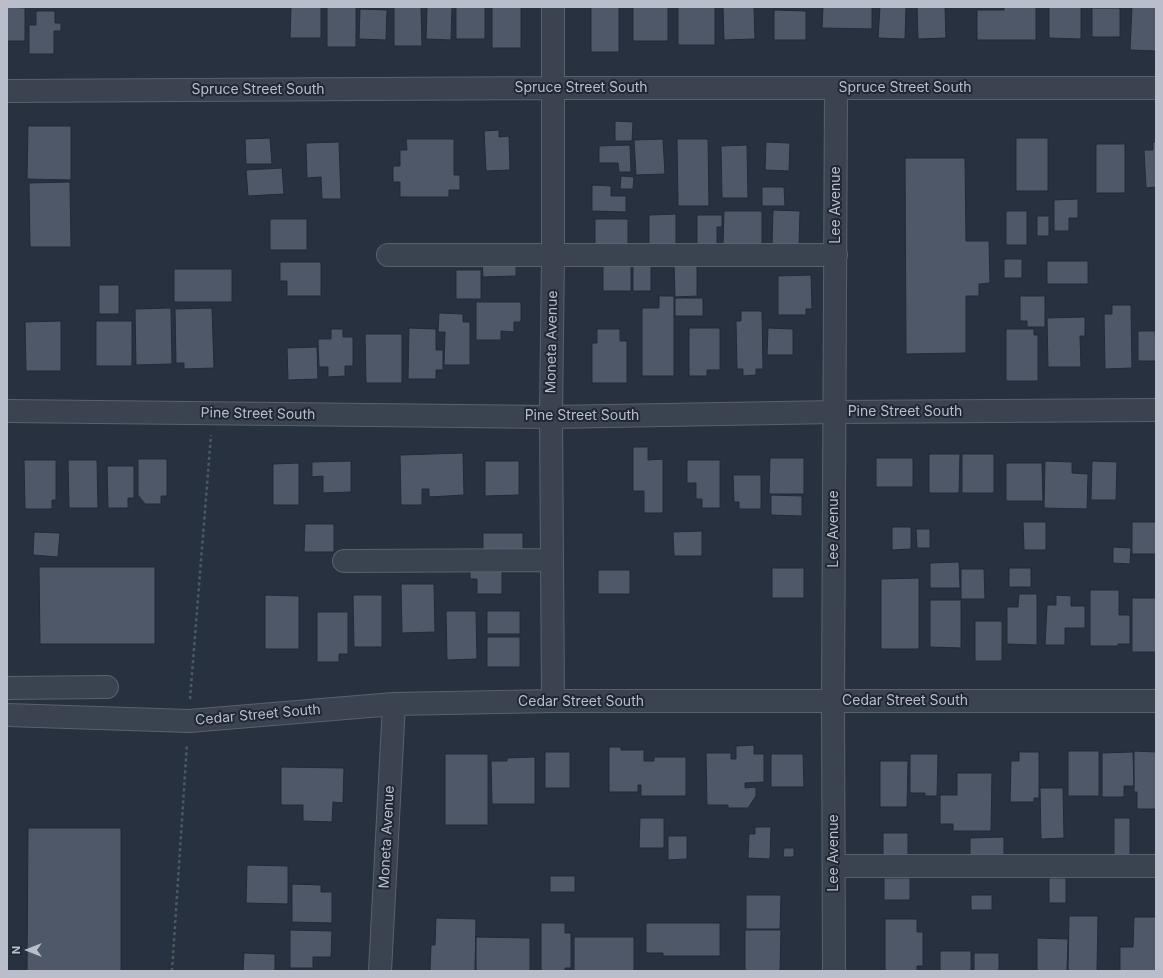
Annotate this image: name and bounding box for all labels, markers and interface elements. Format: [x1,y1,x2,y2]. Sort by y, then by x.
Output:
street label: Spruce Street South [514,80,648,96]
street label: Spruce Street South [838,80,972,96]
street label: Spruce Street South [191,82,325,98]
street label: Lee Avenue [828,166,844,244]
street label: Moneta Avenue [543,290,561,394]
street label: Pine Street South [848,404,962,420]
street label: Pine Street South [201,405,315,423]
street label: Pine Street South [525,408,639,424]
street label: Lee Avenue [826,490,842,568]
street label: Cedar Street South [842,693,968,709]
street label: Cedar Street South [518,694,644,710]
street label: Cedar Street South [195,701,321,729]
street label: Moneta Avenue [376,785,398,889]
street label: Lee Avenue [826,814,842,892]
north arrow [8,930,48,970]
text: N [9,946,23,954]

